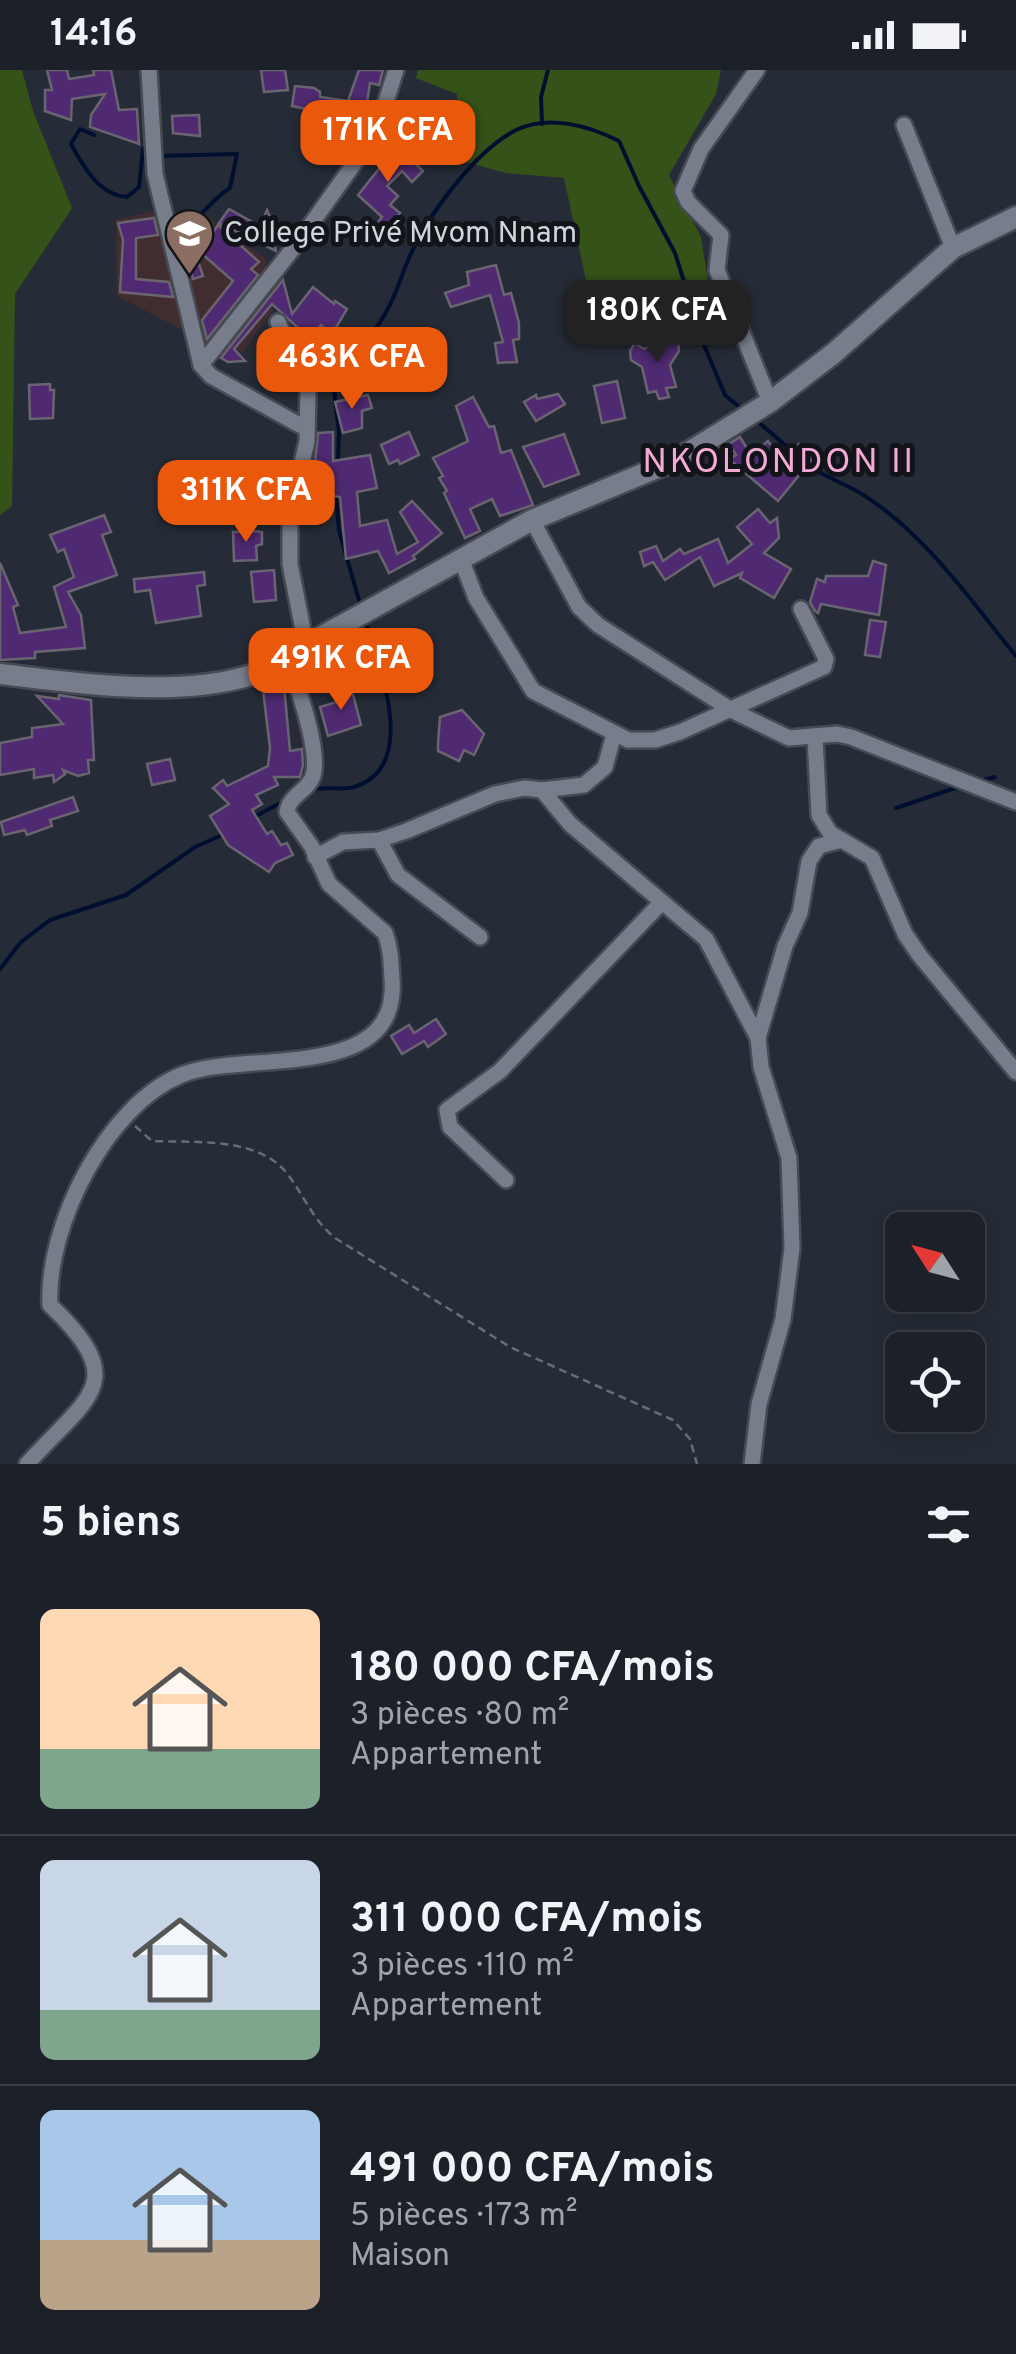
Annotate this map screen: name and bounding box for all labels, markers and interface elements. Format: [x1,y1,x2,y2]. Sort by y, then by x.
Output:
text: 14:16 [50,11,137,60]
pin: 171K CFA [285,100,491,185]
text: 171K CFA [322,112,454,152]
school or university icon: College Privé Mvom Nnam [163,208,215,276]
place label: College Privé Mvom Nnam [224,216,577,253]
pin: 180K CFA [554,280,760,365]
text: 180K CFA [586,292,728,332]
pin: 463K CFA [249,327,455,412]
text: 463K CFA [278,339,426,379]
district label: NKOLONDON II [642,441,916,485]
pin: 311K CFA [143,460,349,545]
text: 311K CFA [180,472,312,512]
pin: 491K CFA [238,628,444,713]
text: 491K CFA [271,640,411,680]
north arrow [885,1212,985,1312]
map controls [885,1212,985,1432]
button: locate [885,1332,985,1432]
icon: filters [921,1497,976,1552]
text: 5 biens [40,1498,181,1551]
text: 180 000 CFA/mois [350,1643,715,1696]
icon: home [120,1649,240,1769]
text: 3 pièces · 80 m² [350,1696,569,1736]
text: Appartement [350,1736,542,1776]
text: 311 000 CFA/mois [350,1894,704,1947]
icon: home [120,1900,240,2020]
text: 3 pièces · 110 m² [350,1947,574,1987]
text: Appartement [350,1987,542,2027]
text: 491 000 CFA/mois [350,2144,714,2197]
icon: home [120,2150,240,2270]
text: 5 pièces · 173 m² [350,2197,578,2237]
text: Maison [350,2237,450,2277]

